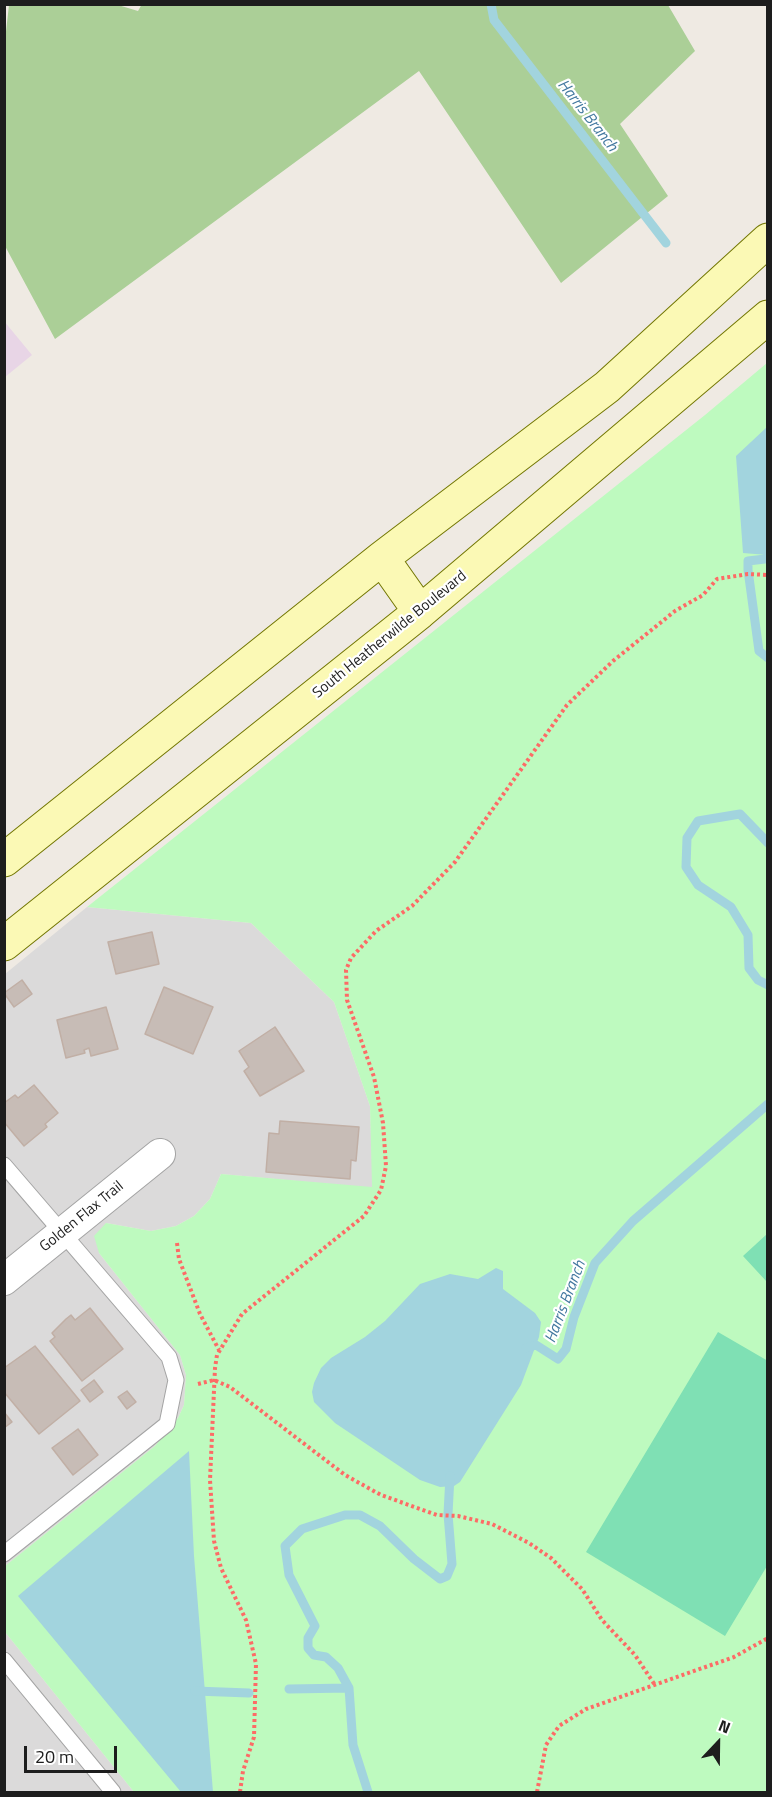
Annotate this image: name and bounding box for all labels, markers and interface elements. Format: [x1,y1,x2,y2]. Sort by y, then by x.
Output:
water label: Harris Branch [553,76,621,156]
street label: South Heatherwilde Boulevard [310,567,470,703]
street label: Golden Flax Trail [37,1178,127,1256]
water label: Harris Branch [542,1258,590,1346]
north arrow [688,1713,748,1773]
text: N [715,1713,734,1740]
scale bar [27,1734,120,1772]
text: 20 m [35,1743,74,1770]

